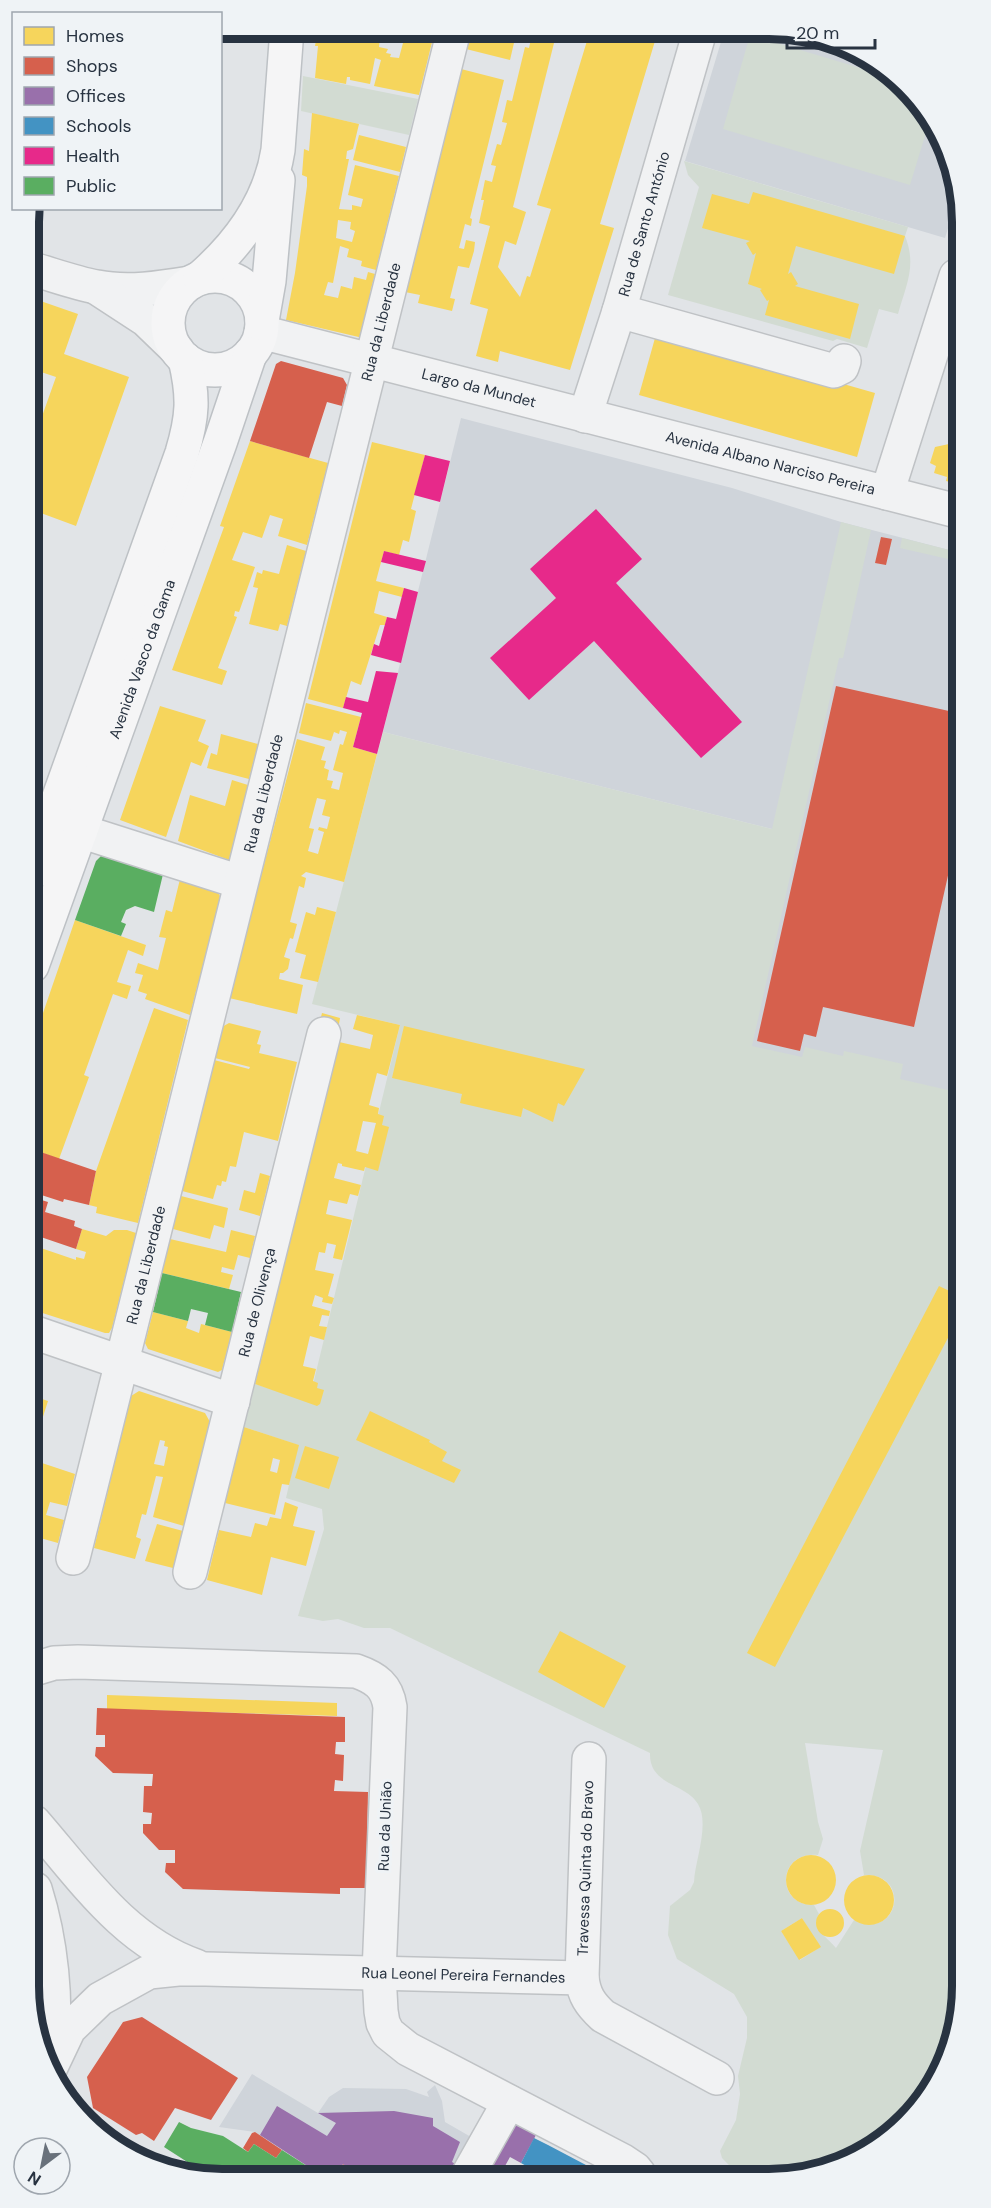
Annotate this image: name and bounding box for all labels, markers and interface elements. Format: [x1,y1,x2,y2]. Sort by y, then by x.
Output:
legend [12,12,222,210]
scale bar [787,12,876,50]
text: 20 m [796,21,839,45]
text: Homes [66,24,124,48]
text: Shops [66,54,118,78]
text: Offices [66,84,126,108]
text: Schools [66,114,131,138]
text: Health [66,144,120,168]
street label: Rua de Santo António [614,149,675,299]
text: Public [66,174,117,198]
street label: Rua da Liberdade [357,260,406,383]
street label: Largo da Mundet [420,364,538,412]
street label: Avenida Albano Narciso Pereira [663,426,877,500]
street label: Avenida Vasco da Gama [104,577,180,742]
street label: Rua da Liberdade [239,732,288,855]
street label: Rua da Liberdade [122,1204,170,1326]
street label: Rua de Olivença [234,1246,280,1359]
street label: Rua da União [373,1780,397,1871]
street label: Travessa Quinta do Bravo [573,1780,598,1956]
street label: Rua Leonel Pereira Fernandes [361,1963,566,1988]
north arrow [12,2136,72,2196]
text: N [24,2166,45,2190]

